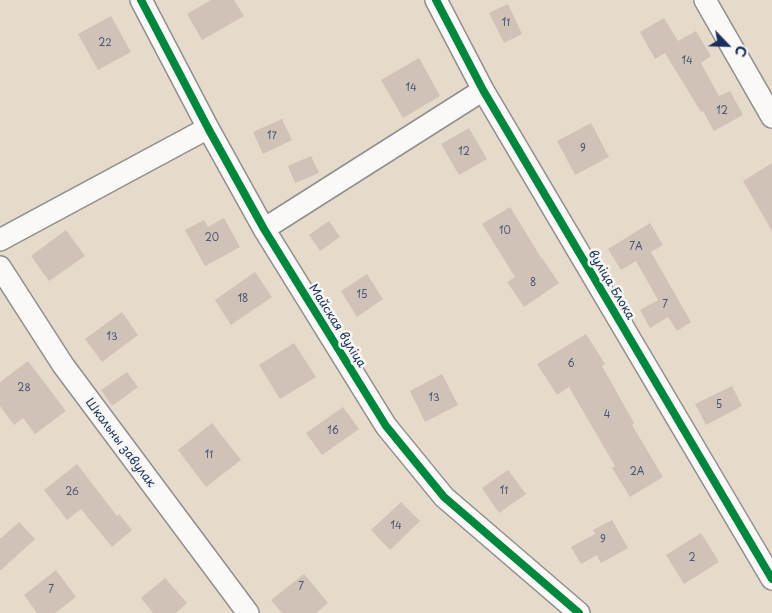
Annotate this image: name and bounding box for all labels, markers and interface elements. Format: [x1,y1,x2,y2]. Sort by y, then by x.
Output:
house number: 11 [502,17,510,29]
north arrow [702,20,752,70]
house number: 22 [98,37,112,49]
text: С [729,42,753,60]
house number: 14 [681,55,693,67]
house number: 14 [405,82,417,94]
house number: 12 [716,105,728,117]
house number: 17 [267,130,277,142]
house number: 9 [580,143,586,155]
house number: 12 [458,146,470,158]
house number: 10 [499,225,511,237]
house number: 20 [205,232,219,244]
house number: 7А [629,241,643,253]
street label: вуліца Блока [585,248,637,322]
house number: 8 [530,277,536,289]
street label: Майская вуліца [306,282,368,370]
house number: 15 [357,289,367,301]
house number: 18 [238,293,248,305]
house number: 7 [662,299,668,311]
house number: 13 [106,331,118,343]
house number: 6 [567,358,575,370]
house number: 28 [17,382,31,394]
house number: 13 [428,392,440,404]
street label: Школьны завулак [82,396,158,490]
house number: 5 [716,399,722,411]
house number: 4 [604,409,610,421]
house number: 16 [327,425,339,437]
house number: 11 [205,449,213,461]
house number: 2А [630,466,644,478]
house number: 11 [500,485,508,497]
house number: 26 [65,486,79,498]
house number: 14 [390,520,402,532]
house number: 9 [600,534,606,546]
house number: 2 [688,552,696,564]
house number: 7 [298,581,304,593]
house number: 7 [48,584,54,596]

